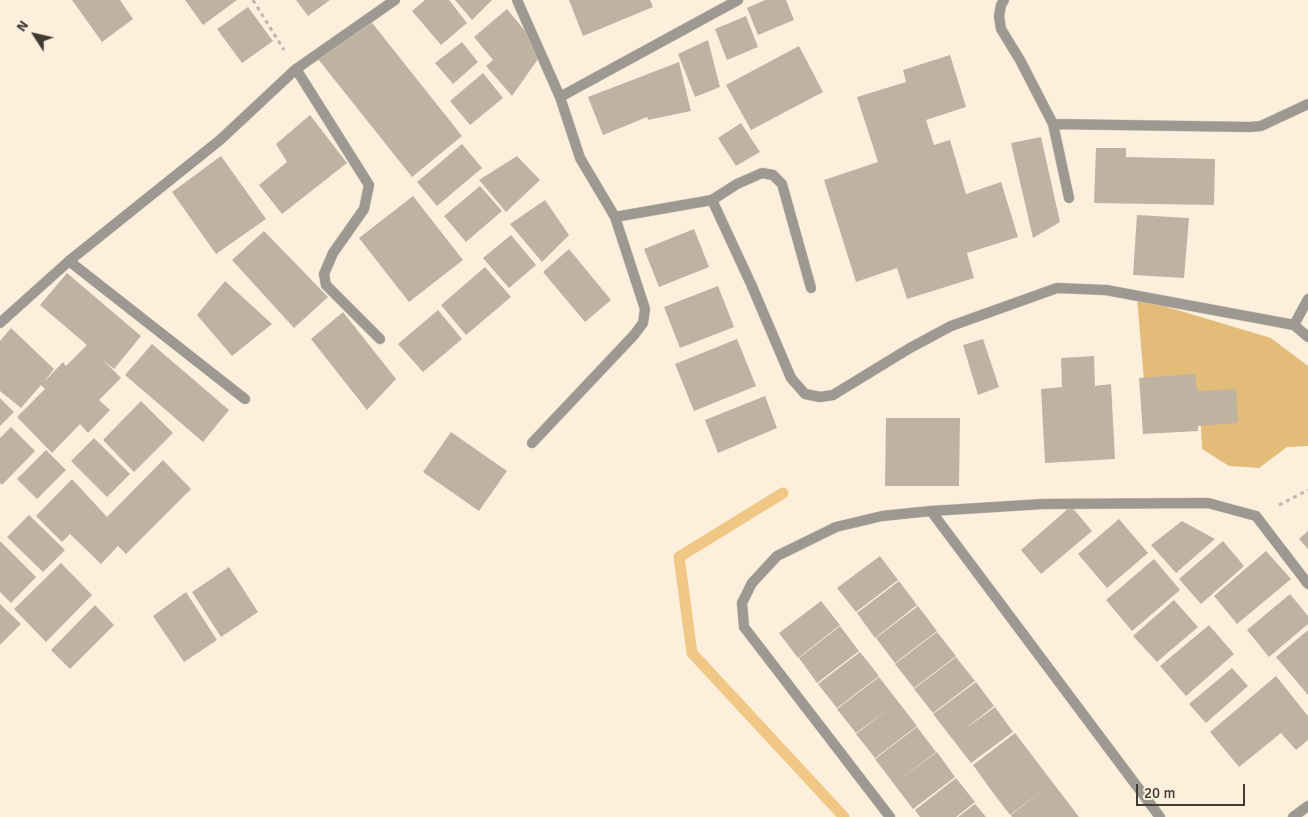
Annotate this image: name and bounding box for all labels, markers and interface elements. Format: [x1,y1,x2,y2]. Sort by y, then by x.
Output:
north arrow [10,10,60,60]
text: N [13,17,32,35]
scale bar [1138,774,1247,806]
text: 20 m [1144,784,1175,802]

